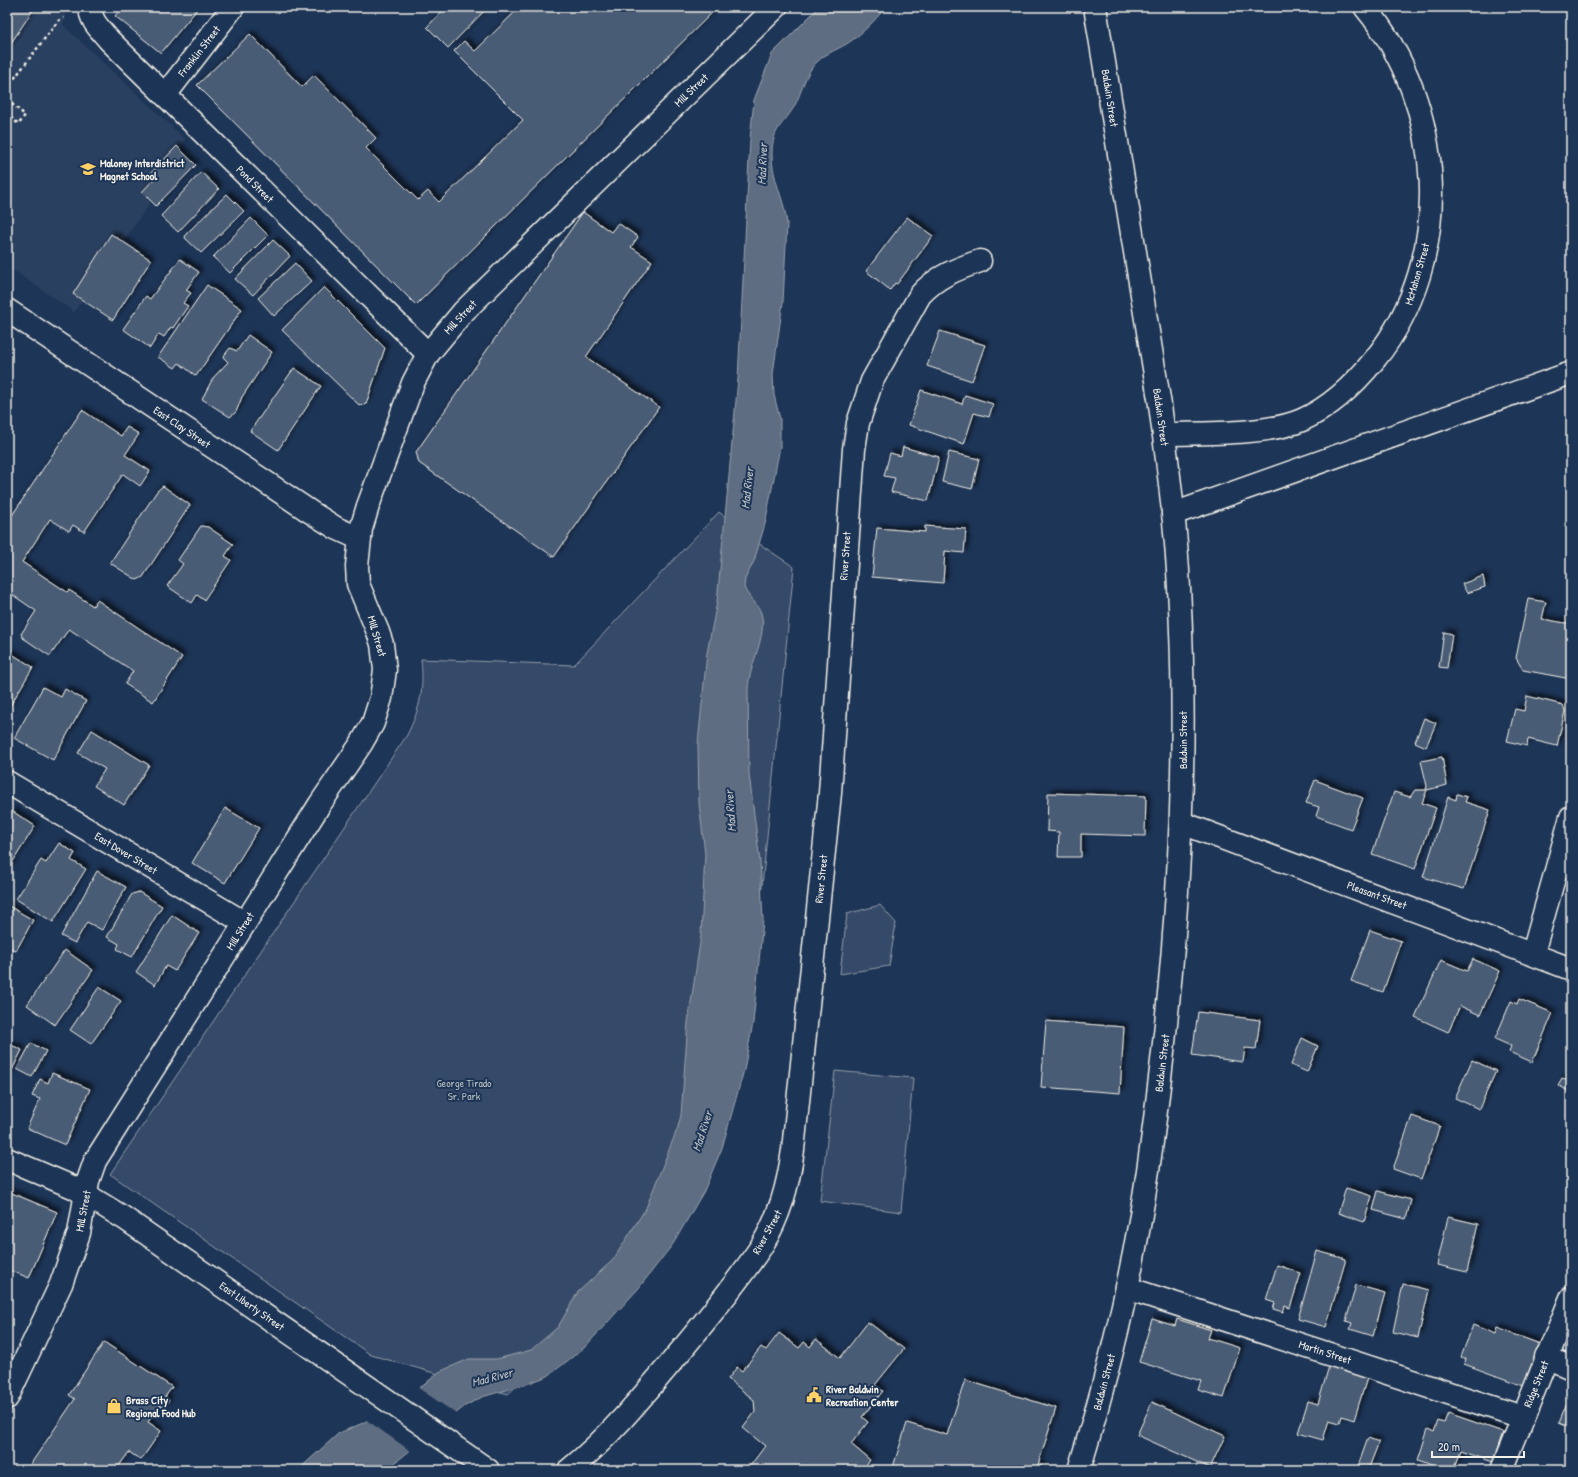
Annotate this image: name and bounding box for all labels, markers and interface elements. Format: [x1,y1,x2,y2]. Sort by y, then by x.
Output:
street label: Franklin Street [174,23,223,80]
street label: Baldwin Street [1099,68,1121,128]
street label: Mill Street [671,70,711,110]
water label: Mad River [753,142,771,185]
place label: Maloney Interdistrict Magnet School [100,156,185,184]
school or university icon: Maloney Interdistrict Magnet School [79,160,97,178]
street label: Pond Street [233,162,277,206]
street label: McMahon Street [1401,241,1433,307]
street label: Mill Street [441,297,480,337]
street label: Baldwin Street [1150,387,1172,447]
street label: East Clay Street [151,403,213,451]
water label: Mad River [736,465,758,510]
street label: River Street [836,531,854,581]
street label: Mill Street [364,614,390,658]
street label: Baldwin Street [1176,711,1190,769]
water label: Mad River [720,788,740,832]
street label: East Dover Street [92,829,160,877]
street label: River Street [811,854,831,904]
street label: Pleasant Street [1345,878,1409,912]
street label: Mill Street [223,909,257,952]
street label: Baldwin Street [1152,1033,1172,1093]
park label: George Tirado Sr. Park [436,1076,492,1103]
water label: Mad River [687,1107,717,1153]
street label: Mill Street [72,1189,94,1233]
street label: River Street [749,1207,785,1257]
street label: East Liberty Street [217,1278,287,1334]
street label: Martin Street [1297,1337,1353,1367]
street label: Baldwin Street [1090,1352,1118,1412]
street label: Ridge Street [1520,1358,1552,1409]
water label: Mad River [470,1363,516,1391]
place label: River Baldwin Recreation Center [826,1382,899,1409]
public building icon: River Baldwin Recreation Center [805,1386,823,1404]
place label: Brass City Regional Food Hub [126,1393,196,1421]
shop icon: Brass City Regional Food Hub [105,1397,123,1415]
scale bar [1432,1433,1524,1459]
text: 20 m [1438,1438,1460,1455]

